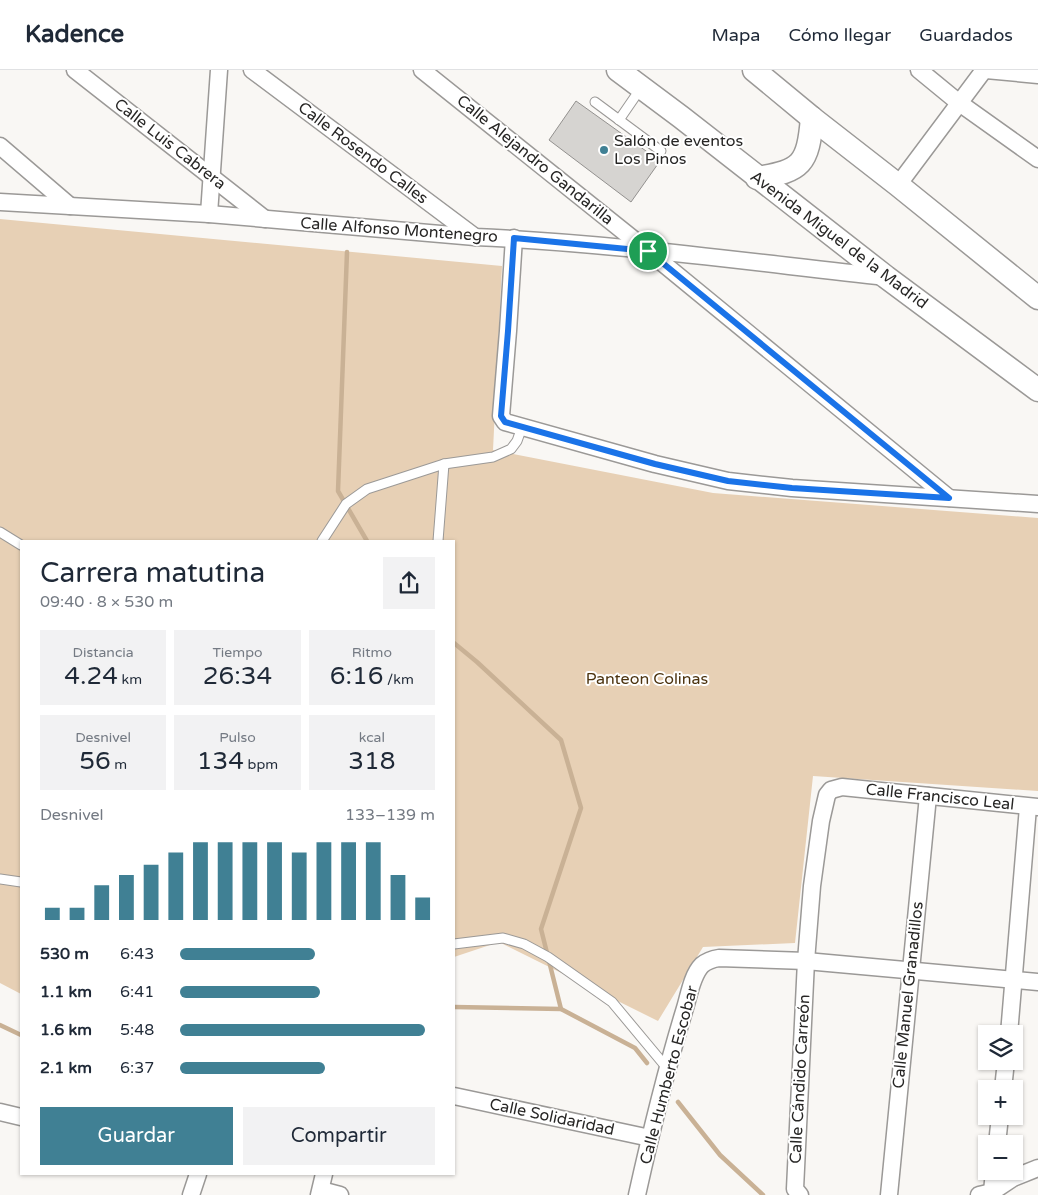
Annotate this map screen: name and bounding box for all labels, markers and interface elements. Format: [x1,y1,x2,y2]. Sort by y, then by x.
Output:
text: Kadence [25,20,124,49]
text: Mapa [711,24,760,46]
text: Cómo llegar [788,24,891,46]
text: Guardados [919,24,1013,46]
street label: Calle Alejandro Gandarilla [453,91,617,229]
street label: Calle Luis Cabrera [110,94,230,194]
street label: Calle Rosendo Calles [294,98,432,208]
place label: Salón de eventos Los Pinos [614,131,743,169]
marker: Salón de eventos Los Pinos [598,144,610,156]
street label: Avenida Miguel de la Madrid [746,167,932,313]
street label: Calle Alfonso Montenegro [300,213,498,247]
pin [627,230,669,272]
icon: arrive [634,237,662,265]
text: Carrera matutina [40,556,265,590]
button: share [383,557,435,609]
text: 09:40 · 8 × 530 m [40,592,173,612]
text: Distancia [73,644,134,661]
text: Tiempo [212,644,262,661]
text: Ritmo [352,644,392,661]
text: 4.24 [64,661,118,691]
text: 26:34 [203,661,272,691]
text: 6:16 [330,661,383,691]
park label: Panteon Colinas [586,669,708,689]
text: km [118,671,142,688]
text: /km [383,671,414,688]
text: Desnivel [75,729,131,746]
text: Pulso [219,729,256,746]
text: kcal [359,729,385,746]
text: 56 [79,746,111,776]
text: 134 [197,746,244,776]
text: 318 [348,746,395,776]
text: m [111,756,127,773]
text: bpm [244,756,278,773]
street label: Calle Francisco Leal [865,779,1015,815]
text: Desnivel [40,805,104,825]
text: 133–139 m [345,805,435,825]
street label: Calle Manuel Granadillos [888,901,928,1089]
text: 530 m [40,944,89,964]
text: 6:43 [120,944,154,964]
text: 1.1 km [40,982,92,1002]
text: 6:41 [120,982,154,1002]
street label: Calle Humberto Escobar [636,983,703,1166]
street label: Calle Cándido Carreón [786,994,814,1164]
text: 1.6 km [40,1020,92,1040]
text: 5:48 [120,1020,154,1040]
map controls [978,1025,1023,1180]
button: layers [978,1025,1023,1070]
text: 2.1 km [40,1058,92,1078]
text: 6:37 [120,1058,154,1078]
button: + [978,1080,1023,1125]
street label: Calle Solidaridad [488,1094,616,1140]
button: Guardar [40,1107,233,1165]
button: Compartir [243,1107,435,1165]
button: − [978,1135,1023,1180]

